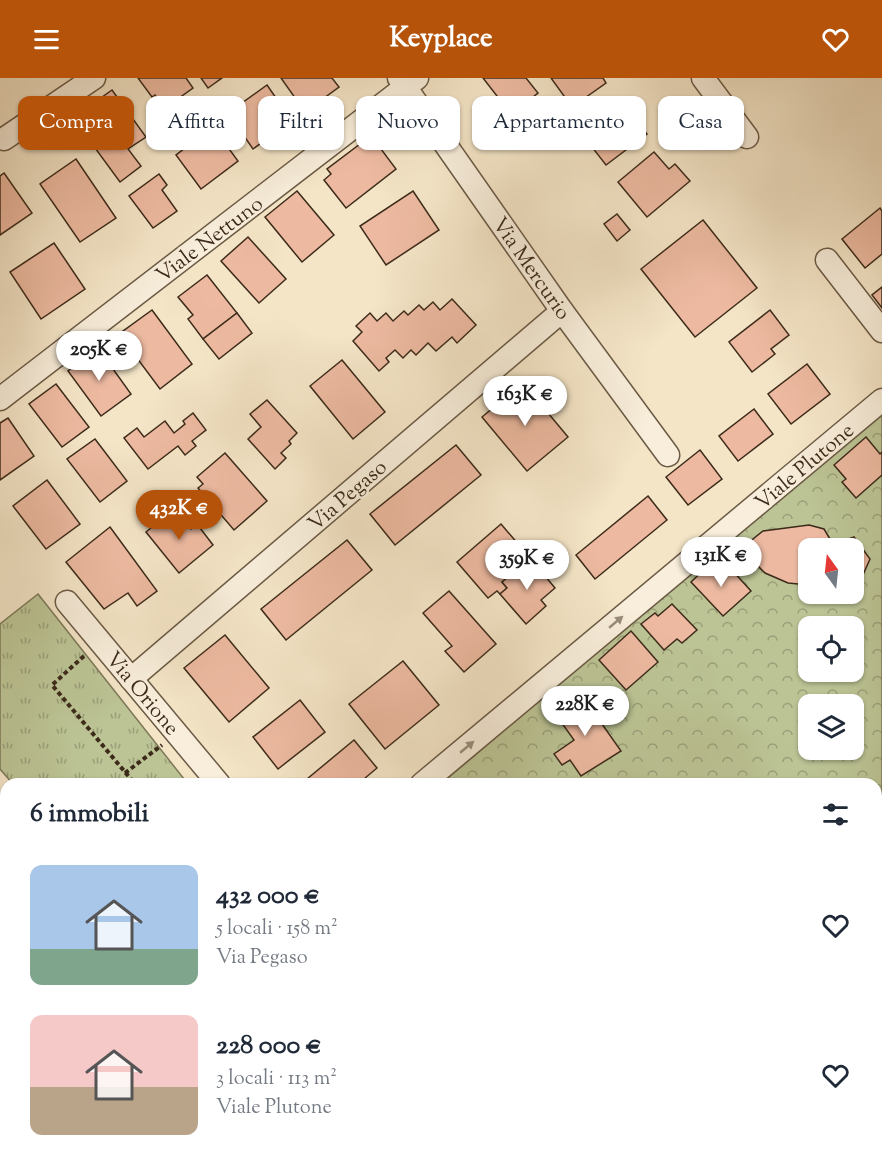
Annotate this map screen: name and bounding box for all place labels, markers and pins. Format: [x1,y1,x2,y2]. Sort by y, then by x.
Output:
pin: 205K € [50,331,148,382]
pin: 163K € [476,376,574,427]
pin: 432K € [130,490,228,541]
pin: 131K € [672,537,770,588]
pin: 359K € [478,540,576,591]
pin: 228K € [536,686,634,737]

